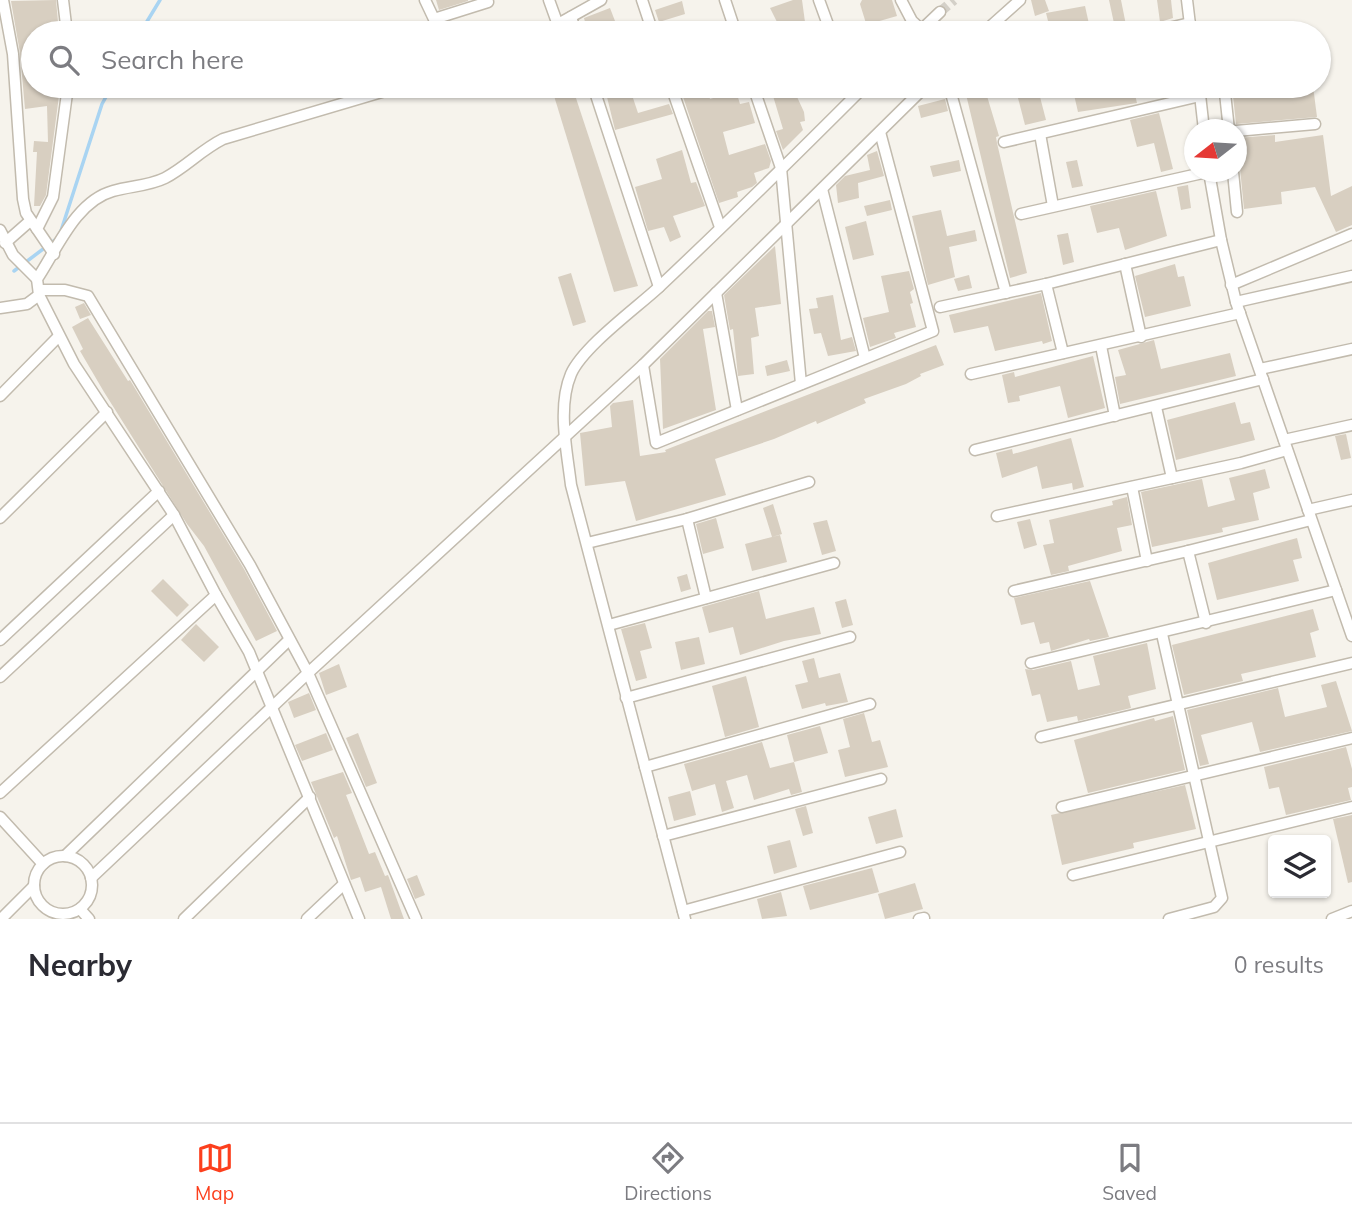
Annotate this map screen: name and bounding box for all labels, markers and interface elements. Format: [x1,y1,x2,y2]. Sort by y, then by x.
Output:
search box [21,21,1331,98]
icon: search [45,41,83,79]
text: Search here [101,43,244,76]
north arrow [1184,119,1247,182]
map controls [1268,835,1331,898]
button: layers [1268,835,1331,898]
text: Nearby [28,946,132,984]
text: 0 results [1234,950,1324,979]
tab: Map [195,1139,234,1205]
tab: Directions [624,1139,712,1205]
tab: Saved [1102,1139,1157,1205]

